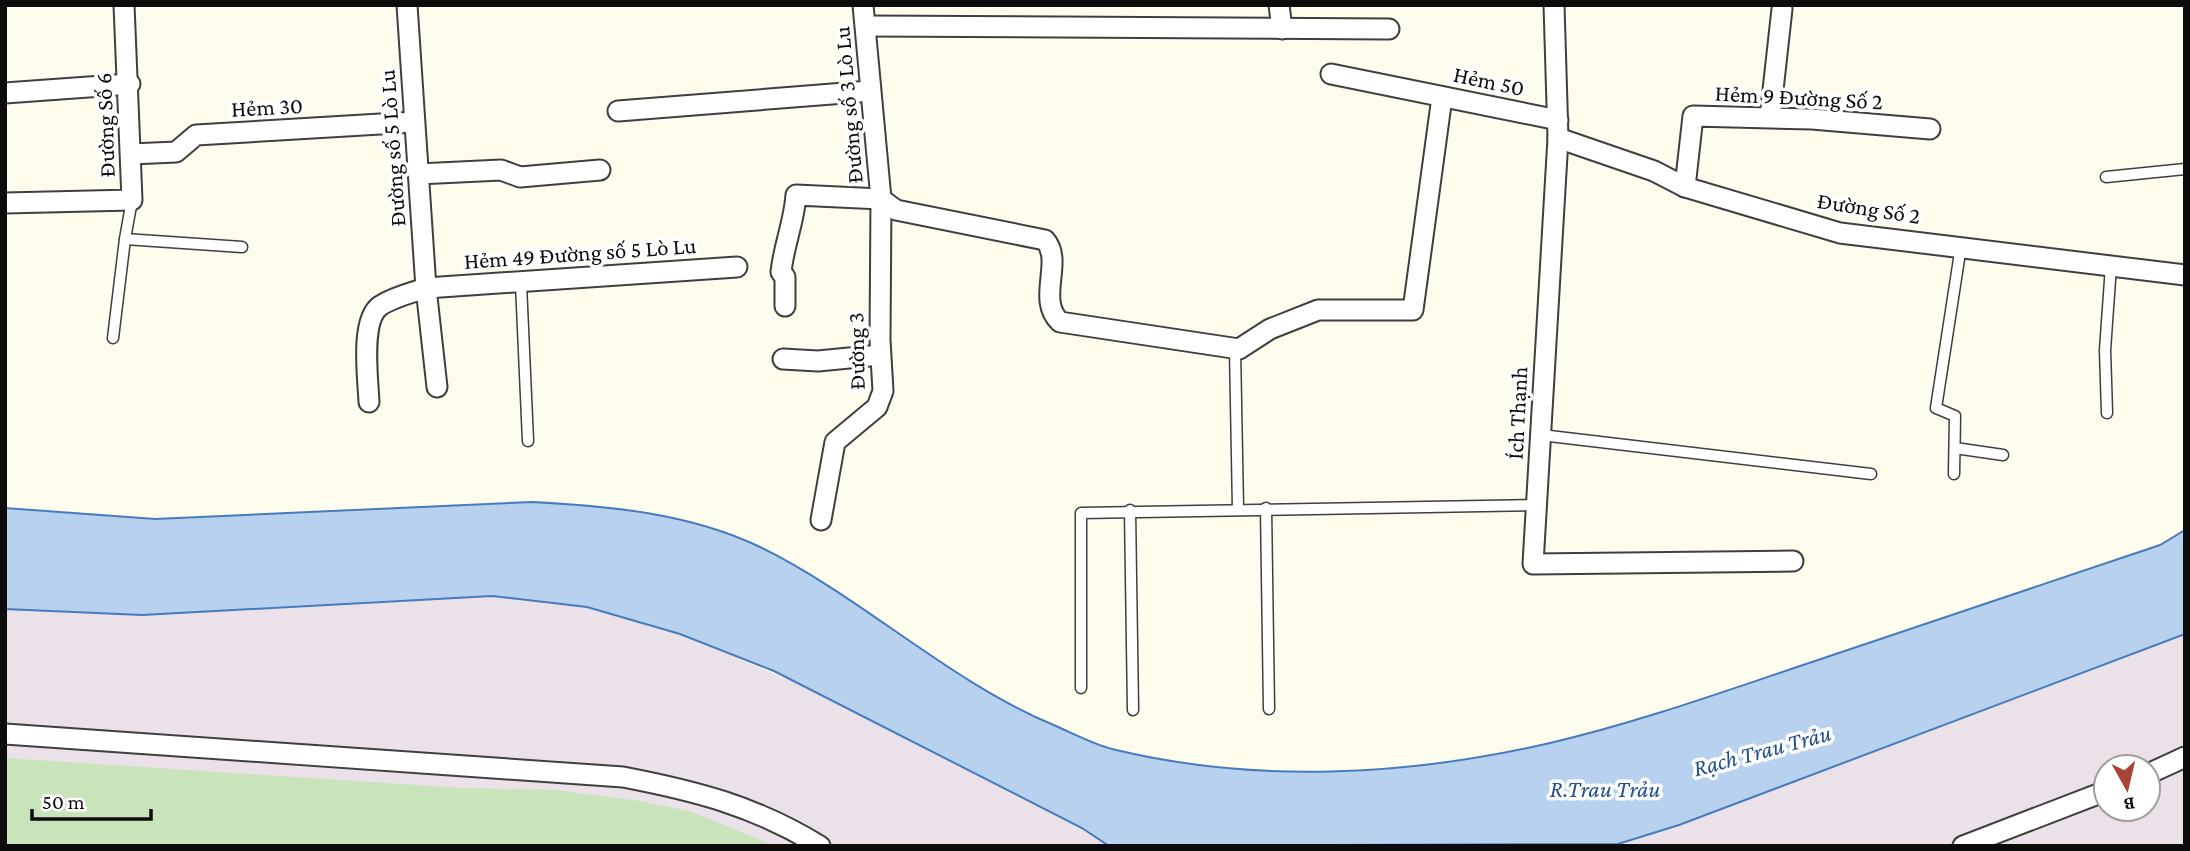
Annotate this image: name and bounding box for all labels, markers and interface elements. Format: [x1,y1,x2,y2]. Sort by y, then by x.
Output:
street label: Đường số 3 Lò Lu [828,25,868,185]
street label: Hẻm 50 [1451,61,1527,101]
street label: Đường số 5 Lò Lu [374,69,410,227]
street label: Đường Số 6 [90,72,120,178]
street label: Hẻm 9 Đường Số 2 [1714,80,1884,114]
street label: Hẻm 30 [230,92,304,122]
street label: Đường Số 2 [1816,187,1923,229]
street label: Hẻm 49 Đường số 5 Lò Lu [463,232,697,274]
street label: Đường 3 [842,312,870,390]
street label: Ích Thạnh [1502,366,1532,460]
water label: Rạch Trau Trảu [1690,719,1834,781]
north arrow [2092,753,2162,823]
water label: R.Trau Trảu [1550,775,1660,802]
scale bar [32,778,150,822]
text: 50 m [42,790,85,814]
text: B [2122,793,2136,816]

